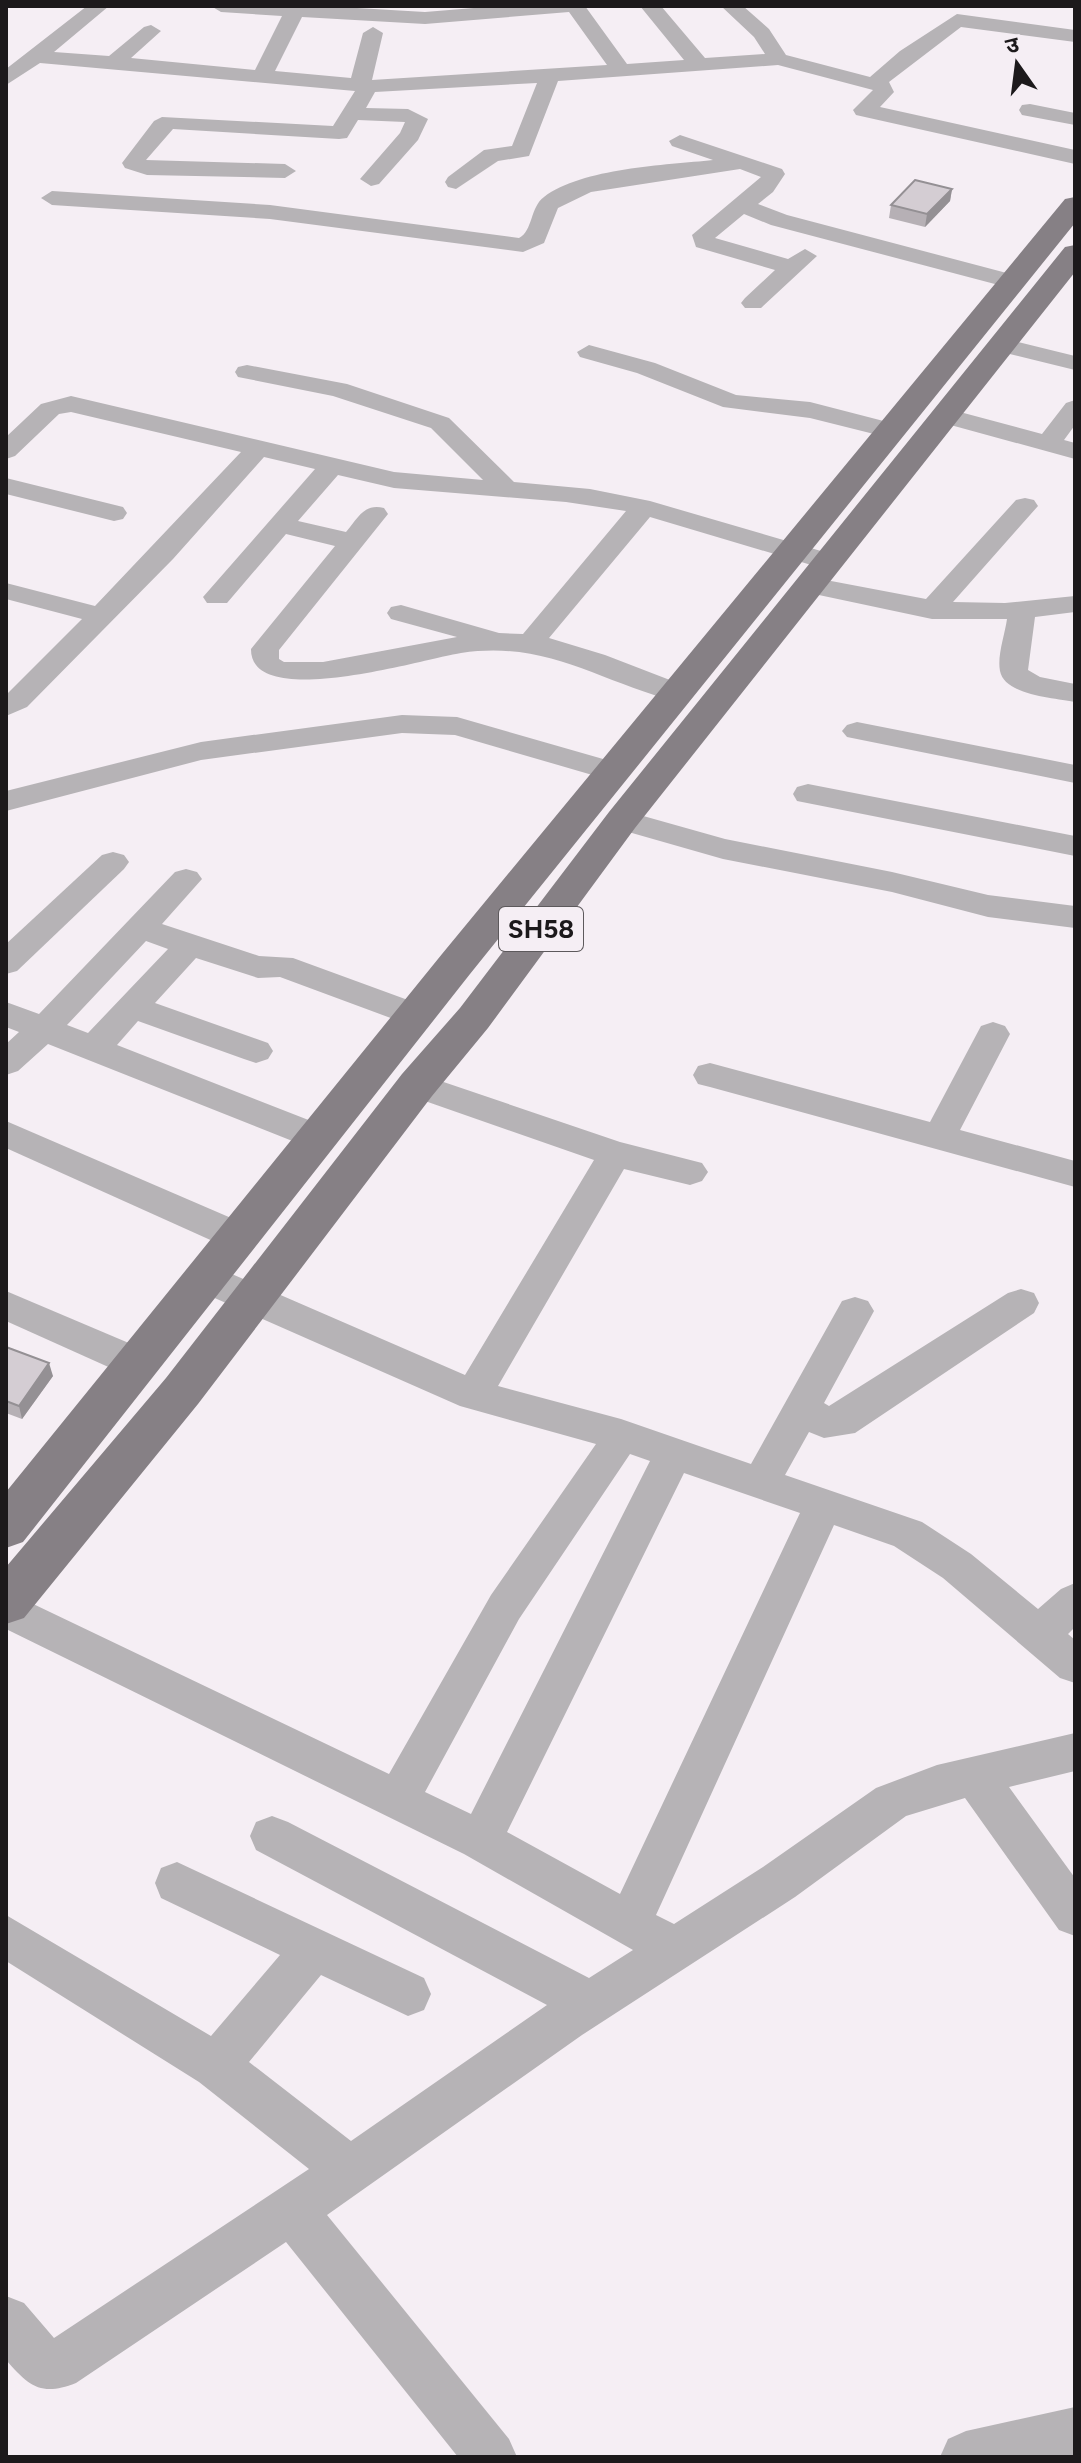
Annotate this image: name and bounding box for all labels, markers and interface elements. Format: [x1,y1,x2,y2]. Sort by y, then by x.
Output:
north arrow [977,24,1057,104]
text: उ [1003,30,1023,60]
road number: SH58 [499,907,583,951]

